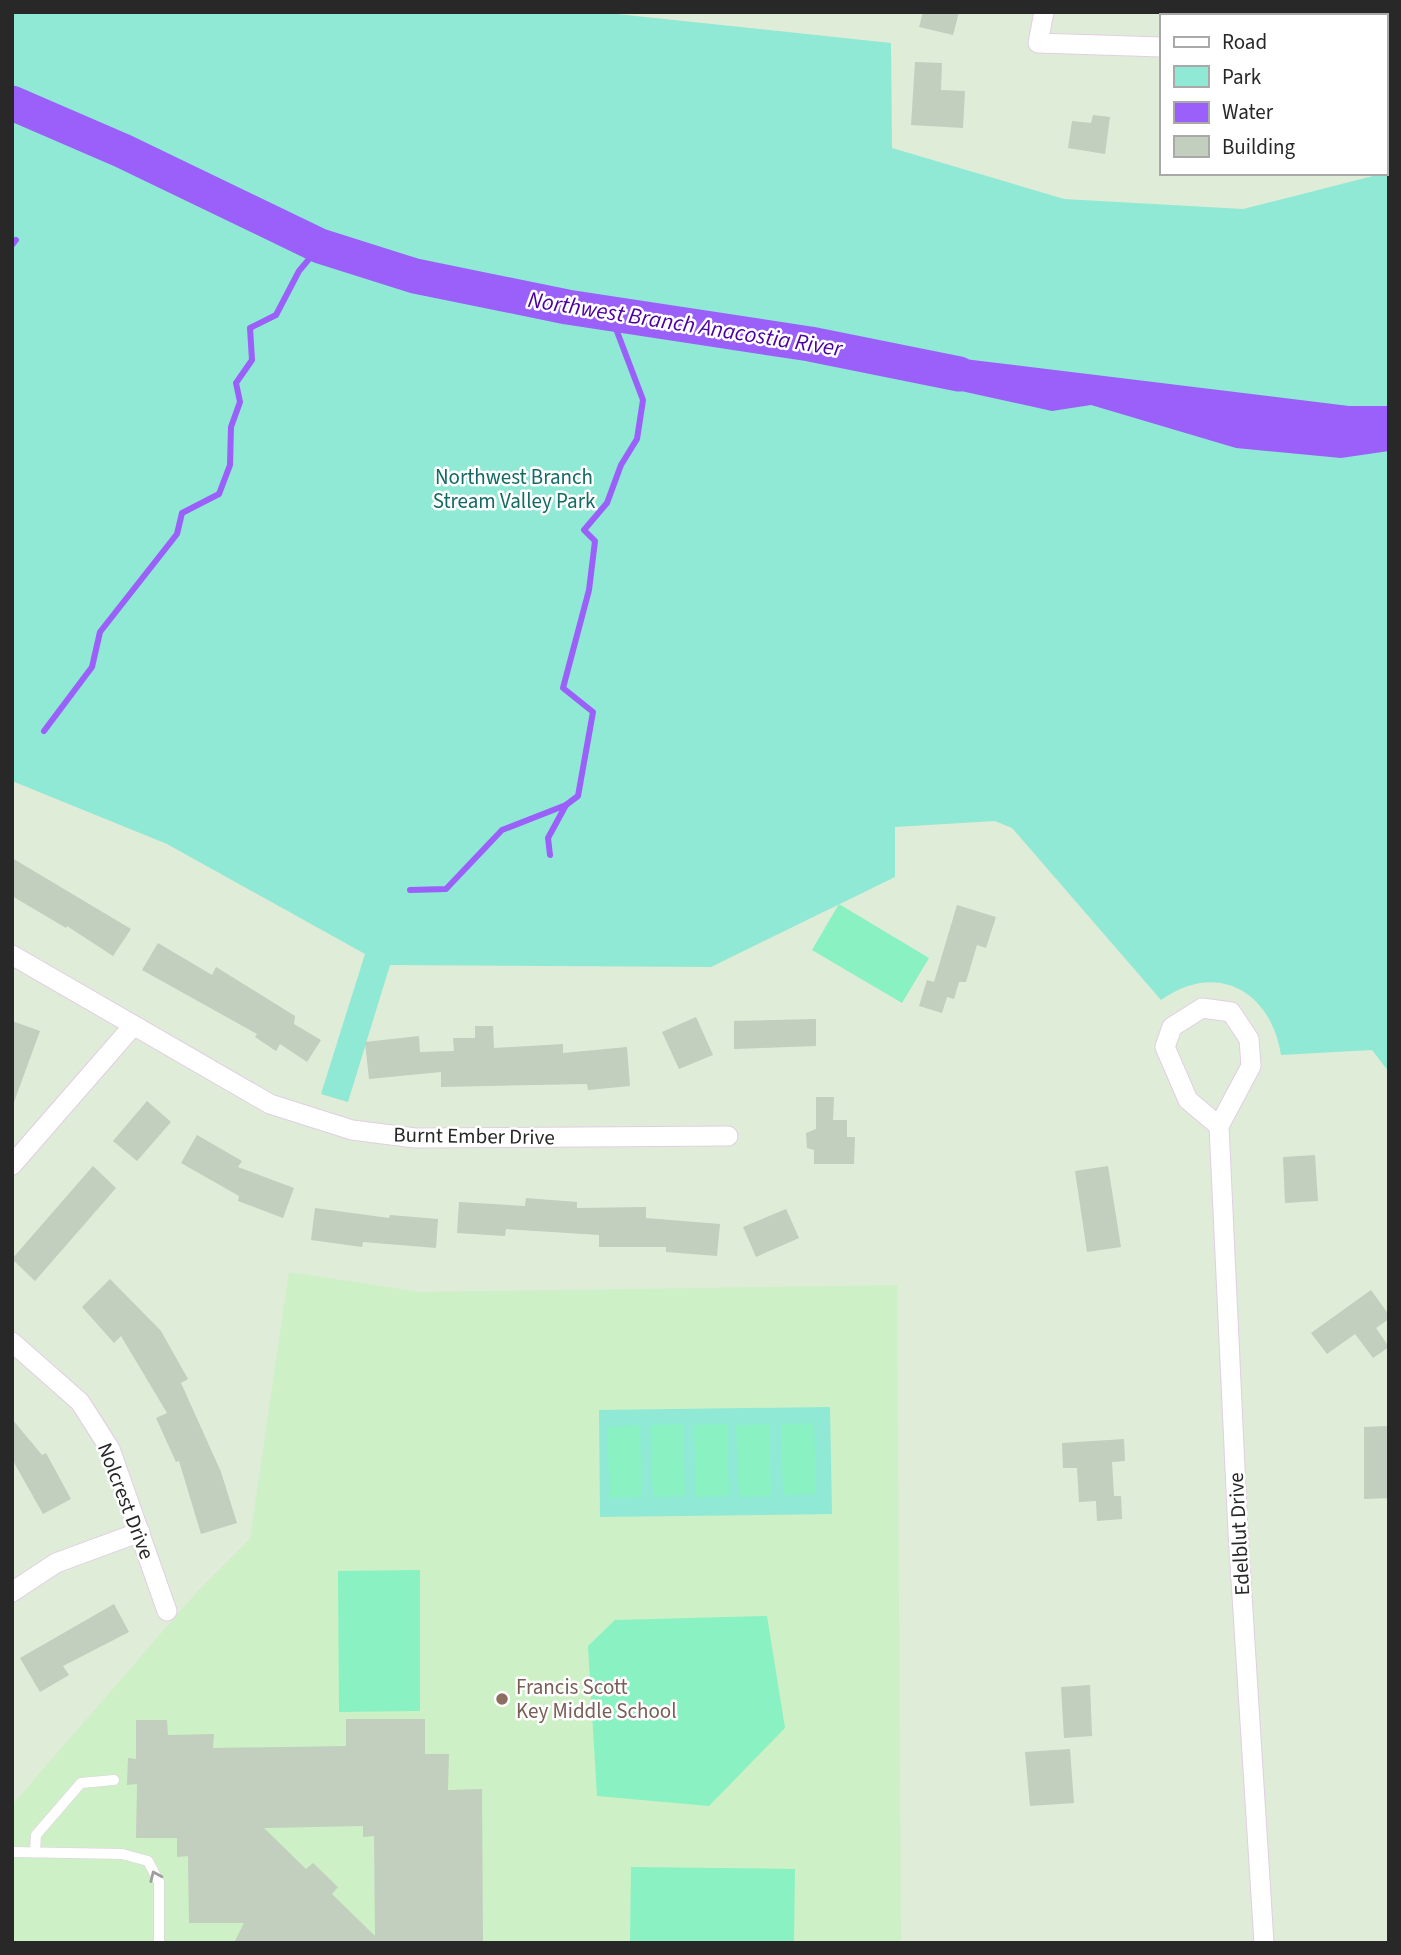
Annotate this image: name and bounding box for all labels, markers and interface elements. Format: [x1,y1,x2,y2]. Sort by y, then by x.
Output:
legend [1160,14,1387,175]
text: Road [1222,27,1267,57]
text: Park [1222,62,1262,92]
text: Water [1222,97,1274,127]
text: Building [1222,132,1296,162]
water label: Northwest Branch Anacostia River [525,283,846,365]
park label: Northwest Branch Stream Valley Park [433,462,596,516]
street label: Burnt Ember Drive [393,1120,555,1152]
street label: Nolcrest Drive [90,1438,162,1564]
street label: Edelblut Drive [1221,1472,1257,1596]
place label: Francis Scott Key Middle School [516,1672,677,1726]
marker: Francis Scott Key Middle School [494,1691,510,1707]
one-way arrow [149,1871,163,1883]

